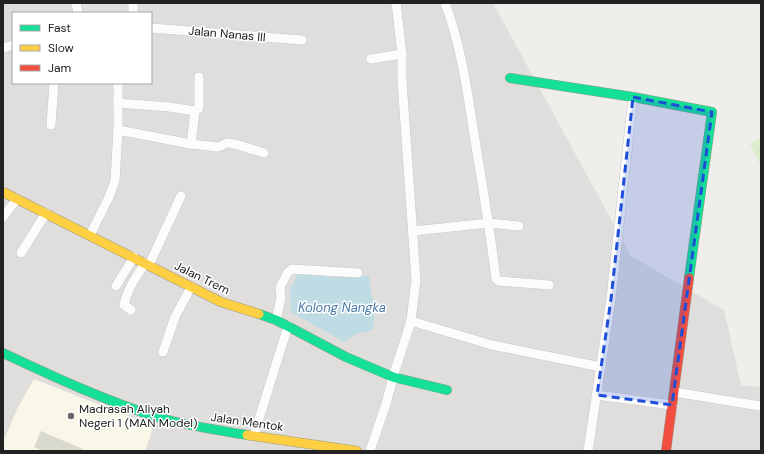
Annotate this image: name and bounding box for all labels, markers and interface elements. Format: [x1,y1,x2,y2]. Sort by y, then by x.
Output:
legend [12,12,152,84]
text: Fast [48,20,71,36]
street label: Jalan Nanas III [188,23,266,45]
text: Slow [48,40,74,56]
text: Jam [48,60,71,76]
street label: Jalan Trem [172,258,232,298]
water label: Kolong Nangka [298,299,386,316]
place label: Madrasah Aliyah Negeri 1 (MAN Model) [79,401,198,431]
street label: Jalan Mentok [210,409,284,435]
marker: Madrasah Aliyah Negeri 1 (MAN Model) [66,411,76,421]

